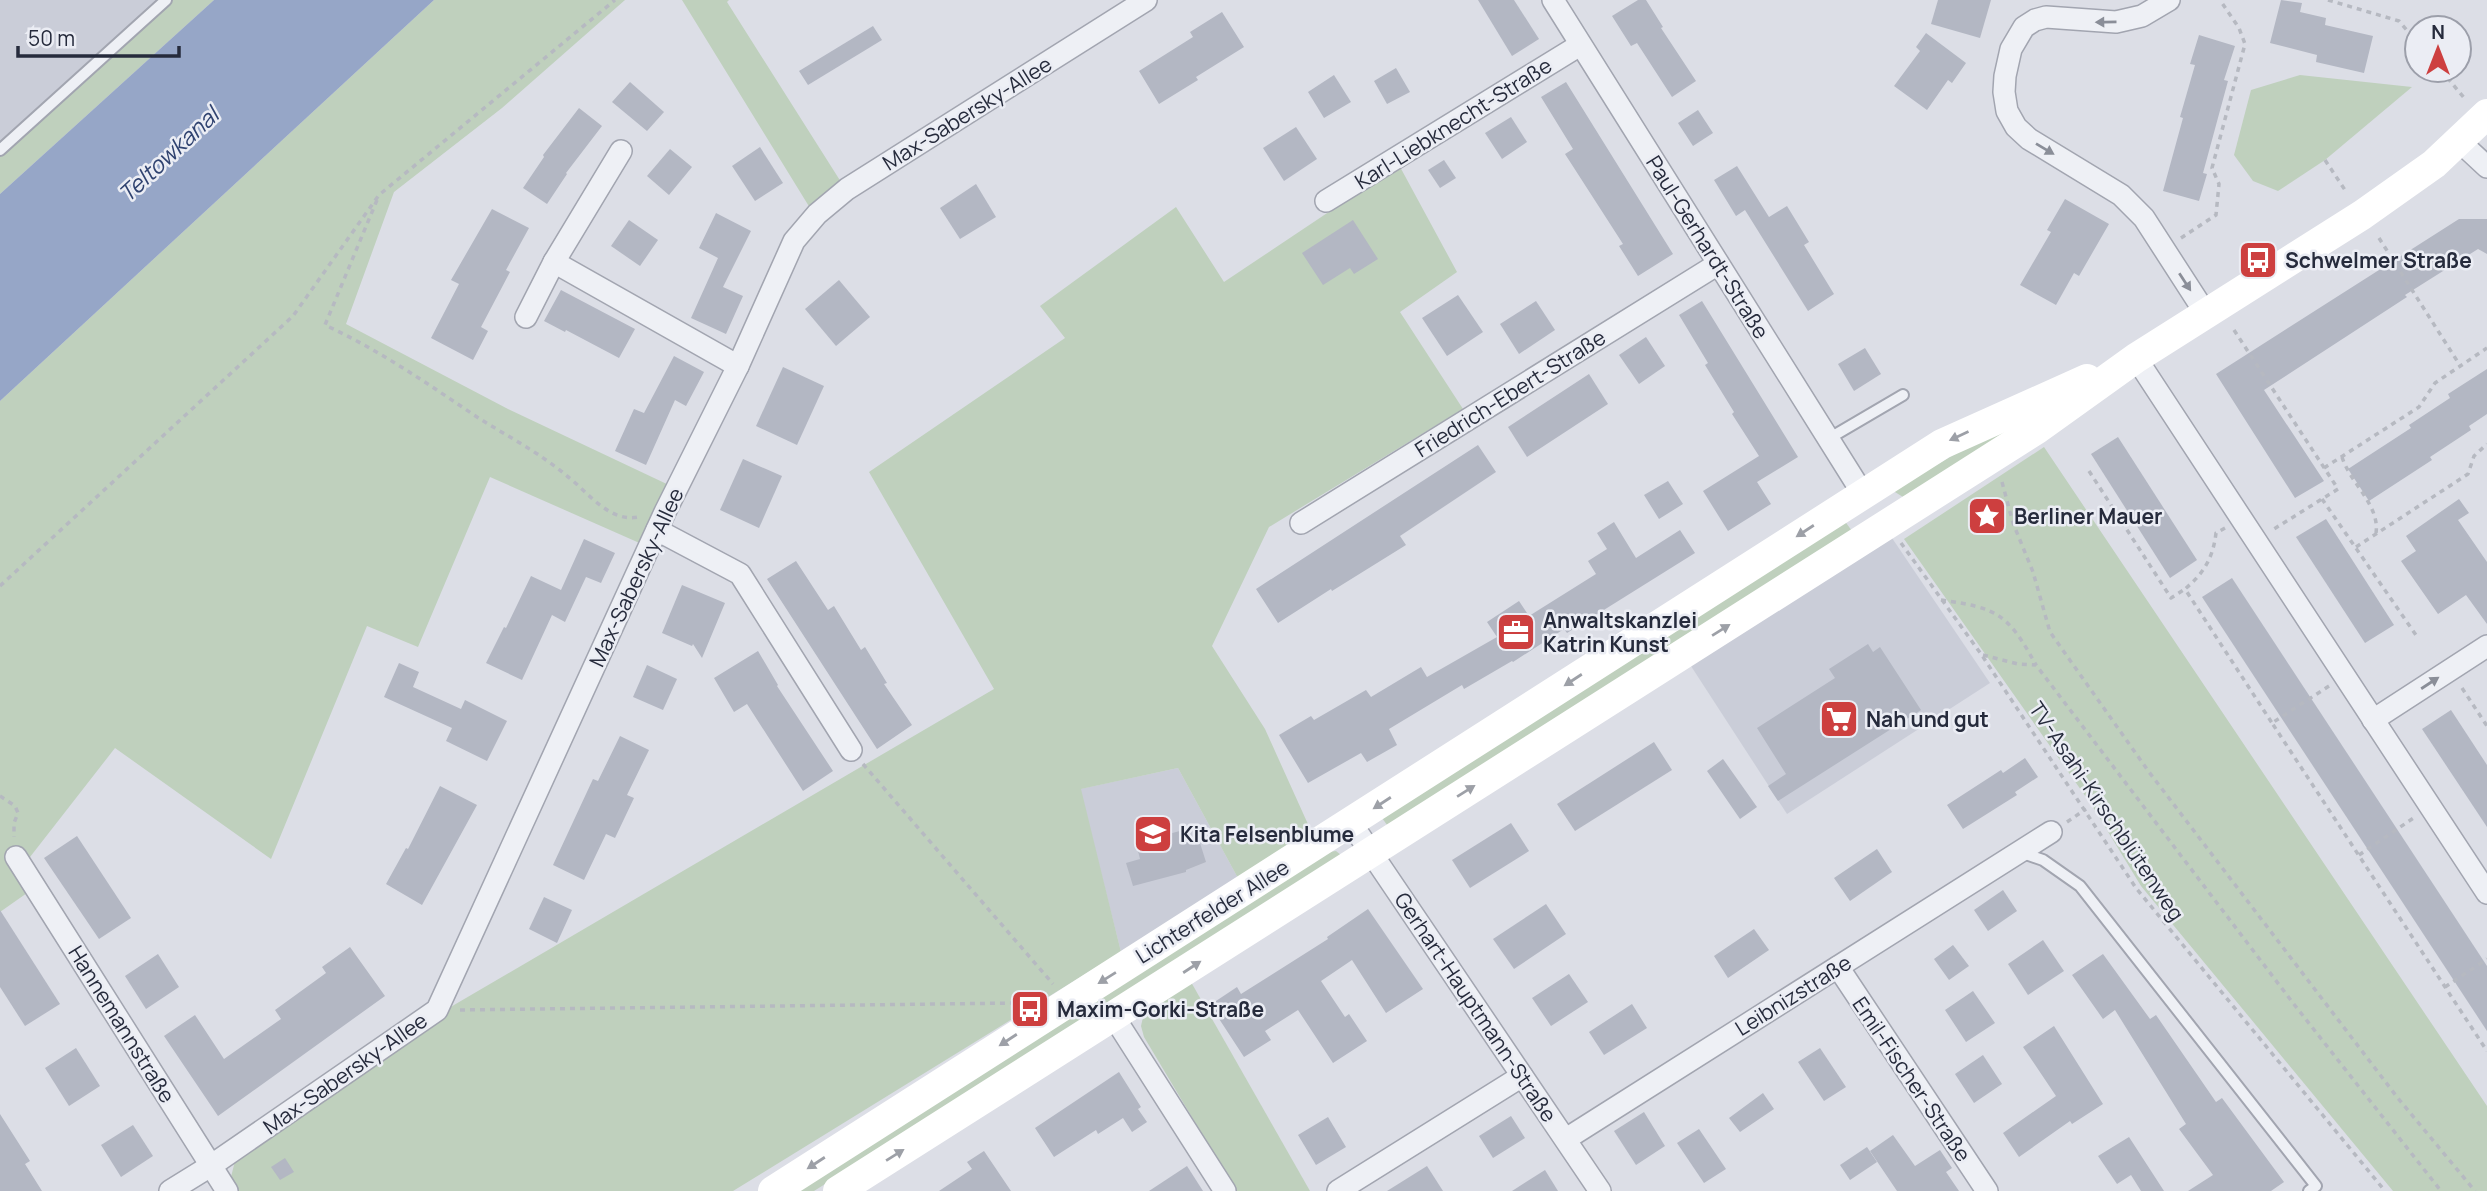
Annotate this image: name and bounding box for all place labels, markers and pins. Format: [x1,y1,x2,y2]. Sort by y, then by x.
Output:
bus stop icon: Schwelmer Straße [2237,239,2279,281]
place label: Schwelmer Straße [2285,246,2472,274]
place icon: Berliner Mauer [1966,495,2008,537]
place label: Berliner Mauer [2014,502,2162,530]
place label: Anwaltskanzlei Katrin Kunst [1543,606,1697,658]
office icon: Anwaltskanzlei Katrin Kunst [1495,611,1537,653]
supermarket icon: Nah und gut [1818,698,1860,740]
place label: Nah und gut [1866,705,1989,733]
school or university icon: Kita Felsenblume [1132,813,1174,855]
place label: Kita Felsenblume [1180,820,1354,848]
bus stop icon: Maxim-Gorki-Straße [1009,988,1051,1030]
place label: Maxim-Gorki-Straße [1057,995,1264,1023]

